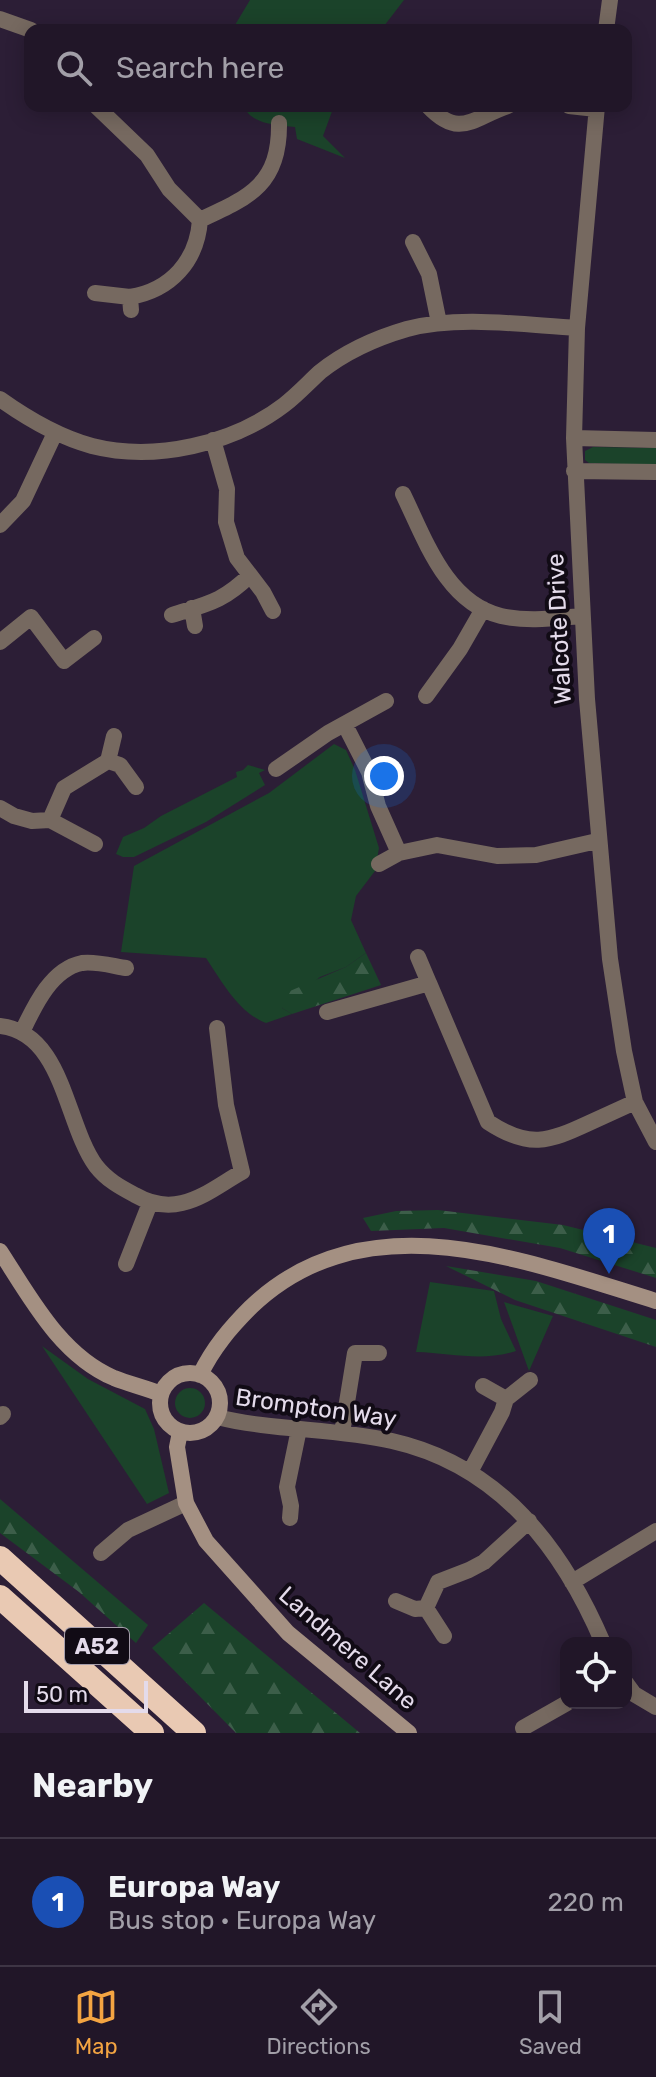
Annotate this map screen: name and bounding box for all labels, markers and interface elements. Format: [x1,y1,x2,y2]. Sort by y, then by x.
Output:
search box [24,24,632,112]
icon: search [52,46,96,90]
text: Search here [116,50,284,86]
street label: Walcote Drive [541,553,577,705]
your location [364,756,404,796]
pin: 1 [583,1208,635,1274]
street label: Brompton Way [234,1383,398,1433]
street label: Landmere Lane [273,1581,423,1715]
road number: A52 [65,1628,129,1664]
map controls [560,1637,632,1709]
button: locate [560,1637,632,1709]
scale bar [24,1677,148,1713]
text: 50 m [36,1681,88,1708]
text: Nearby [32,1765,153,1806]
text: Europa Way [108,1869,280,1905]
text: 1 [52,1887,64,1918]
text: 220 m [547,1887,624,1918]
text: Bus stop · Europa Way [108,1905,376,1936]
tab: Map [74,1985,118,2060]
tab: Directions [266,1985,371,2060]
tab: Saved [519,1985,582,2060]

